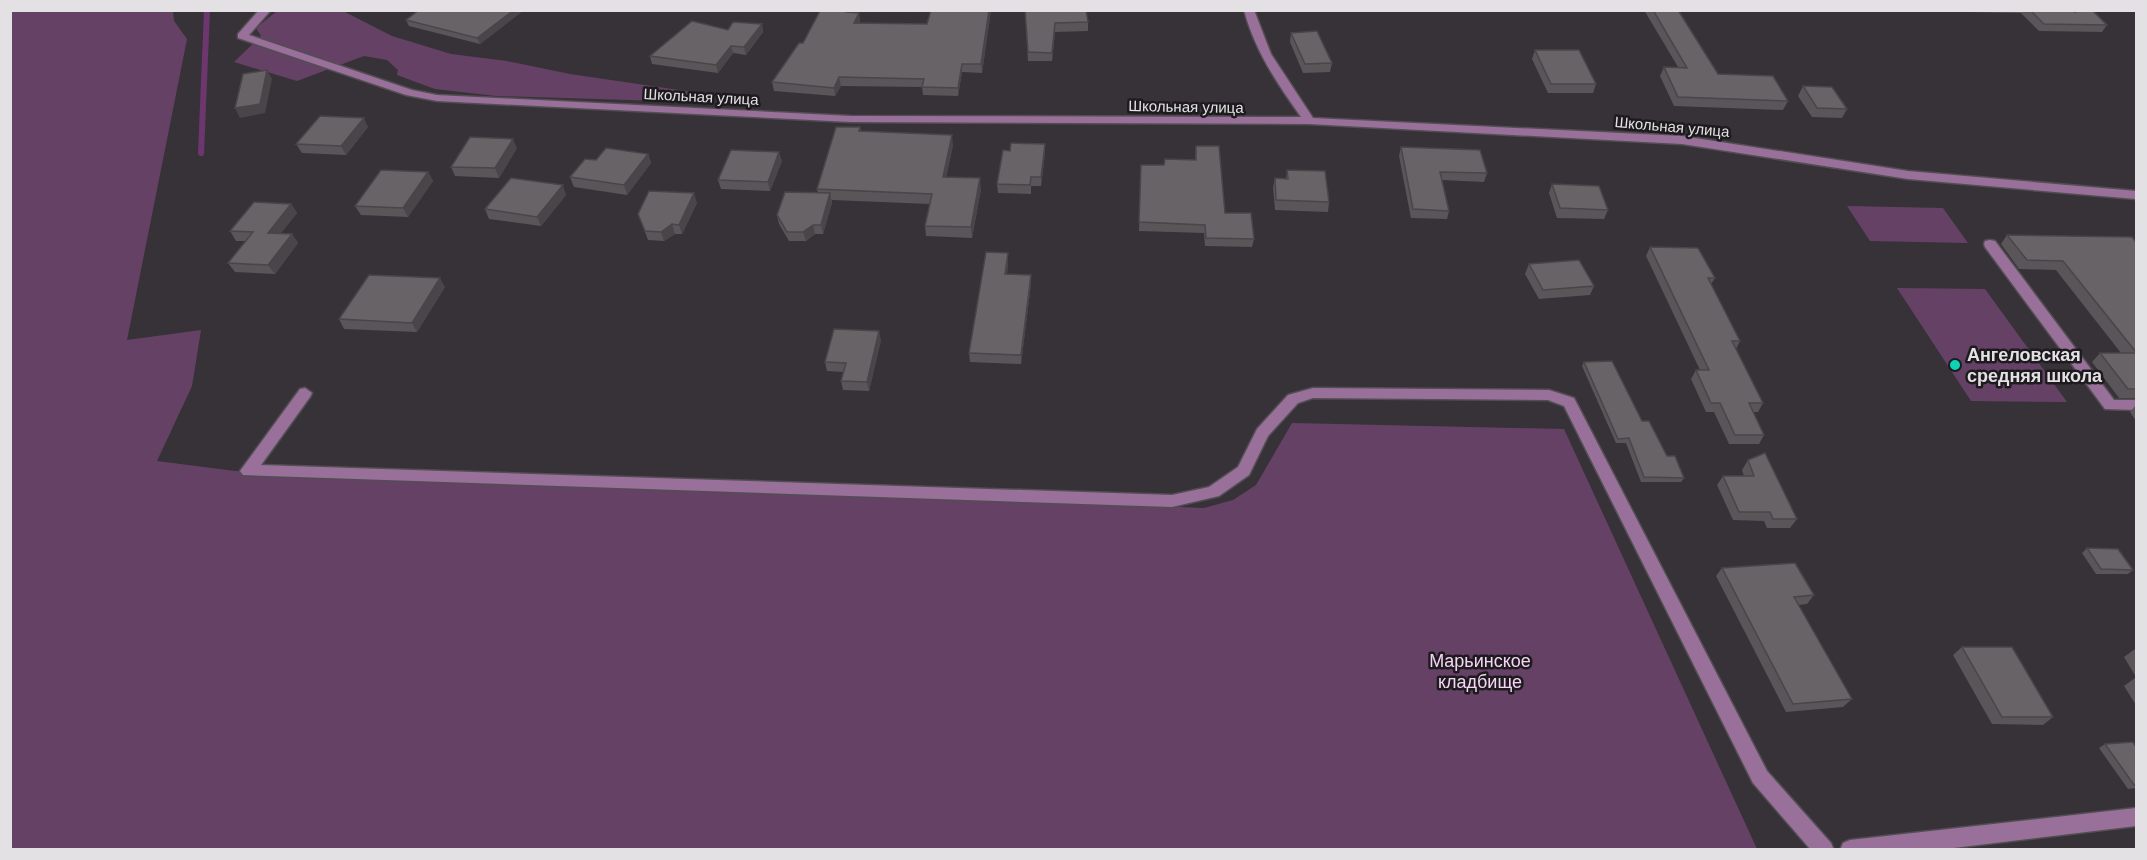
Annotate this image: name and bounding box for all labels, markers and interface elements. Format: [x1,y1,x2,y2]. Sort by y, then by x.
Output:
street label: Школьная улица [643,85,760,108]
street label: Школьная улица [1128,97,1244,116]
street label: Школьная улица [1614,113,1731,140]
place label: Ангеловская средняя школа [1967,345,2103,386]
marker: Ангеловская средняя школа [1948,358,1962,372]
park label: Марьинское кладбище [1429,651,1531,692]

